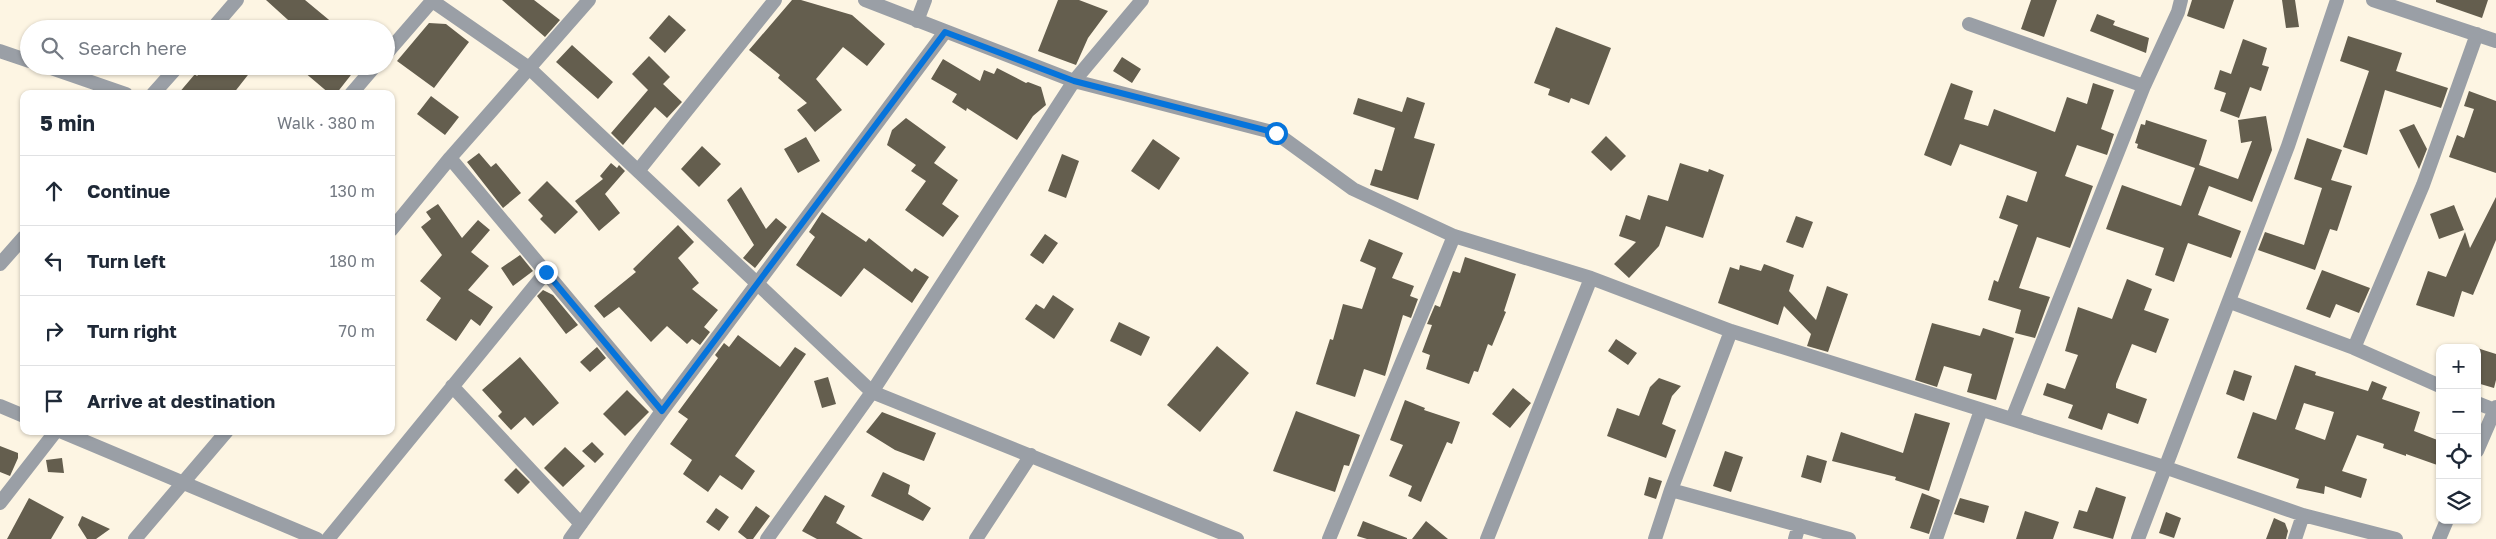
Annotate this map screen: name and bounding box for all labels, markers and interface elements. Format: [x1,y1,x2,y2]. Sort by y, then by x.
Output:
search box [20,20,395,75]
icon: search [38,34,66,62]
text: Search here [78,36,187,59]
text: 5 min [40,110,95,136]
text: Walk · 380 m [277,113,375,133]
route start [1265,122,1288,145]
icon: ahead [40,177,68,205]
text: Continue [87,179,170,202]
text: 130 m [330,181,375,201]
icon: left [40,247,68,275]
text: Turn left [87,249,166,272]
text: 180 m [329,251,375,271]
route end [535,261,558,284]
icon: right [40,317,68,345]
text: Turn right [87,319,177,342]
text: 70 m [338,321,375,341]
map controls [2436,344,2481,524]
button: + [2436,344,2481,389]
icon: arrive [40,387,68,415]
text: Arrive at destination [87,389,275,412]
button: − [2436,389,2481,434]
button: locate [2436,434,2481,479]
button: layers [2436,479,2481,524]

